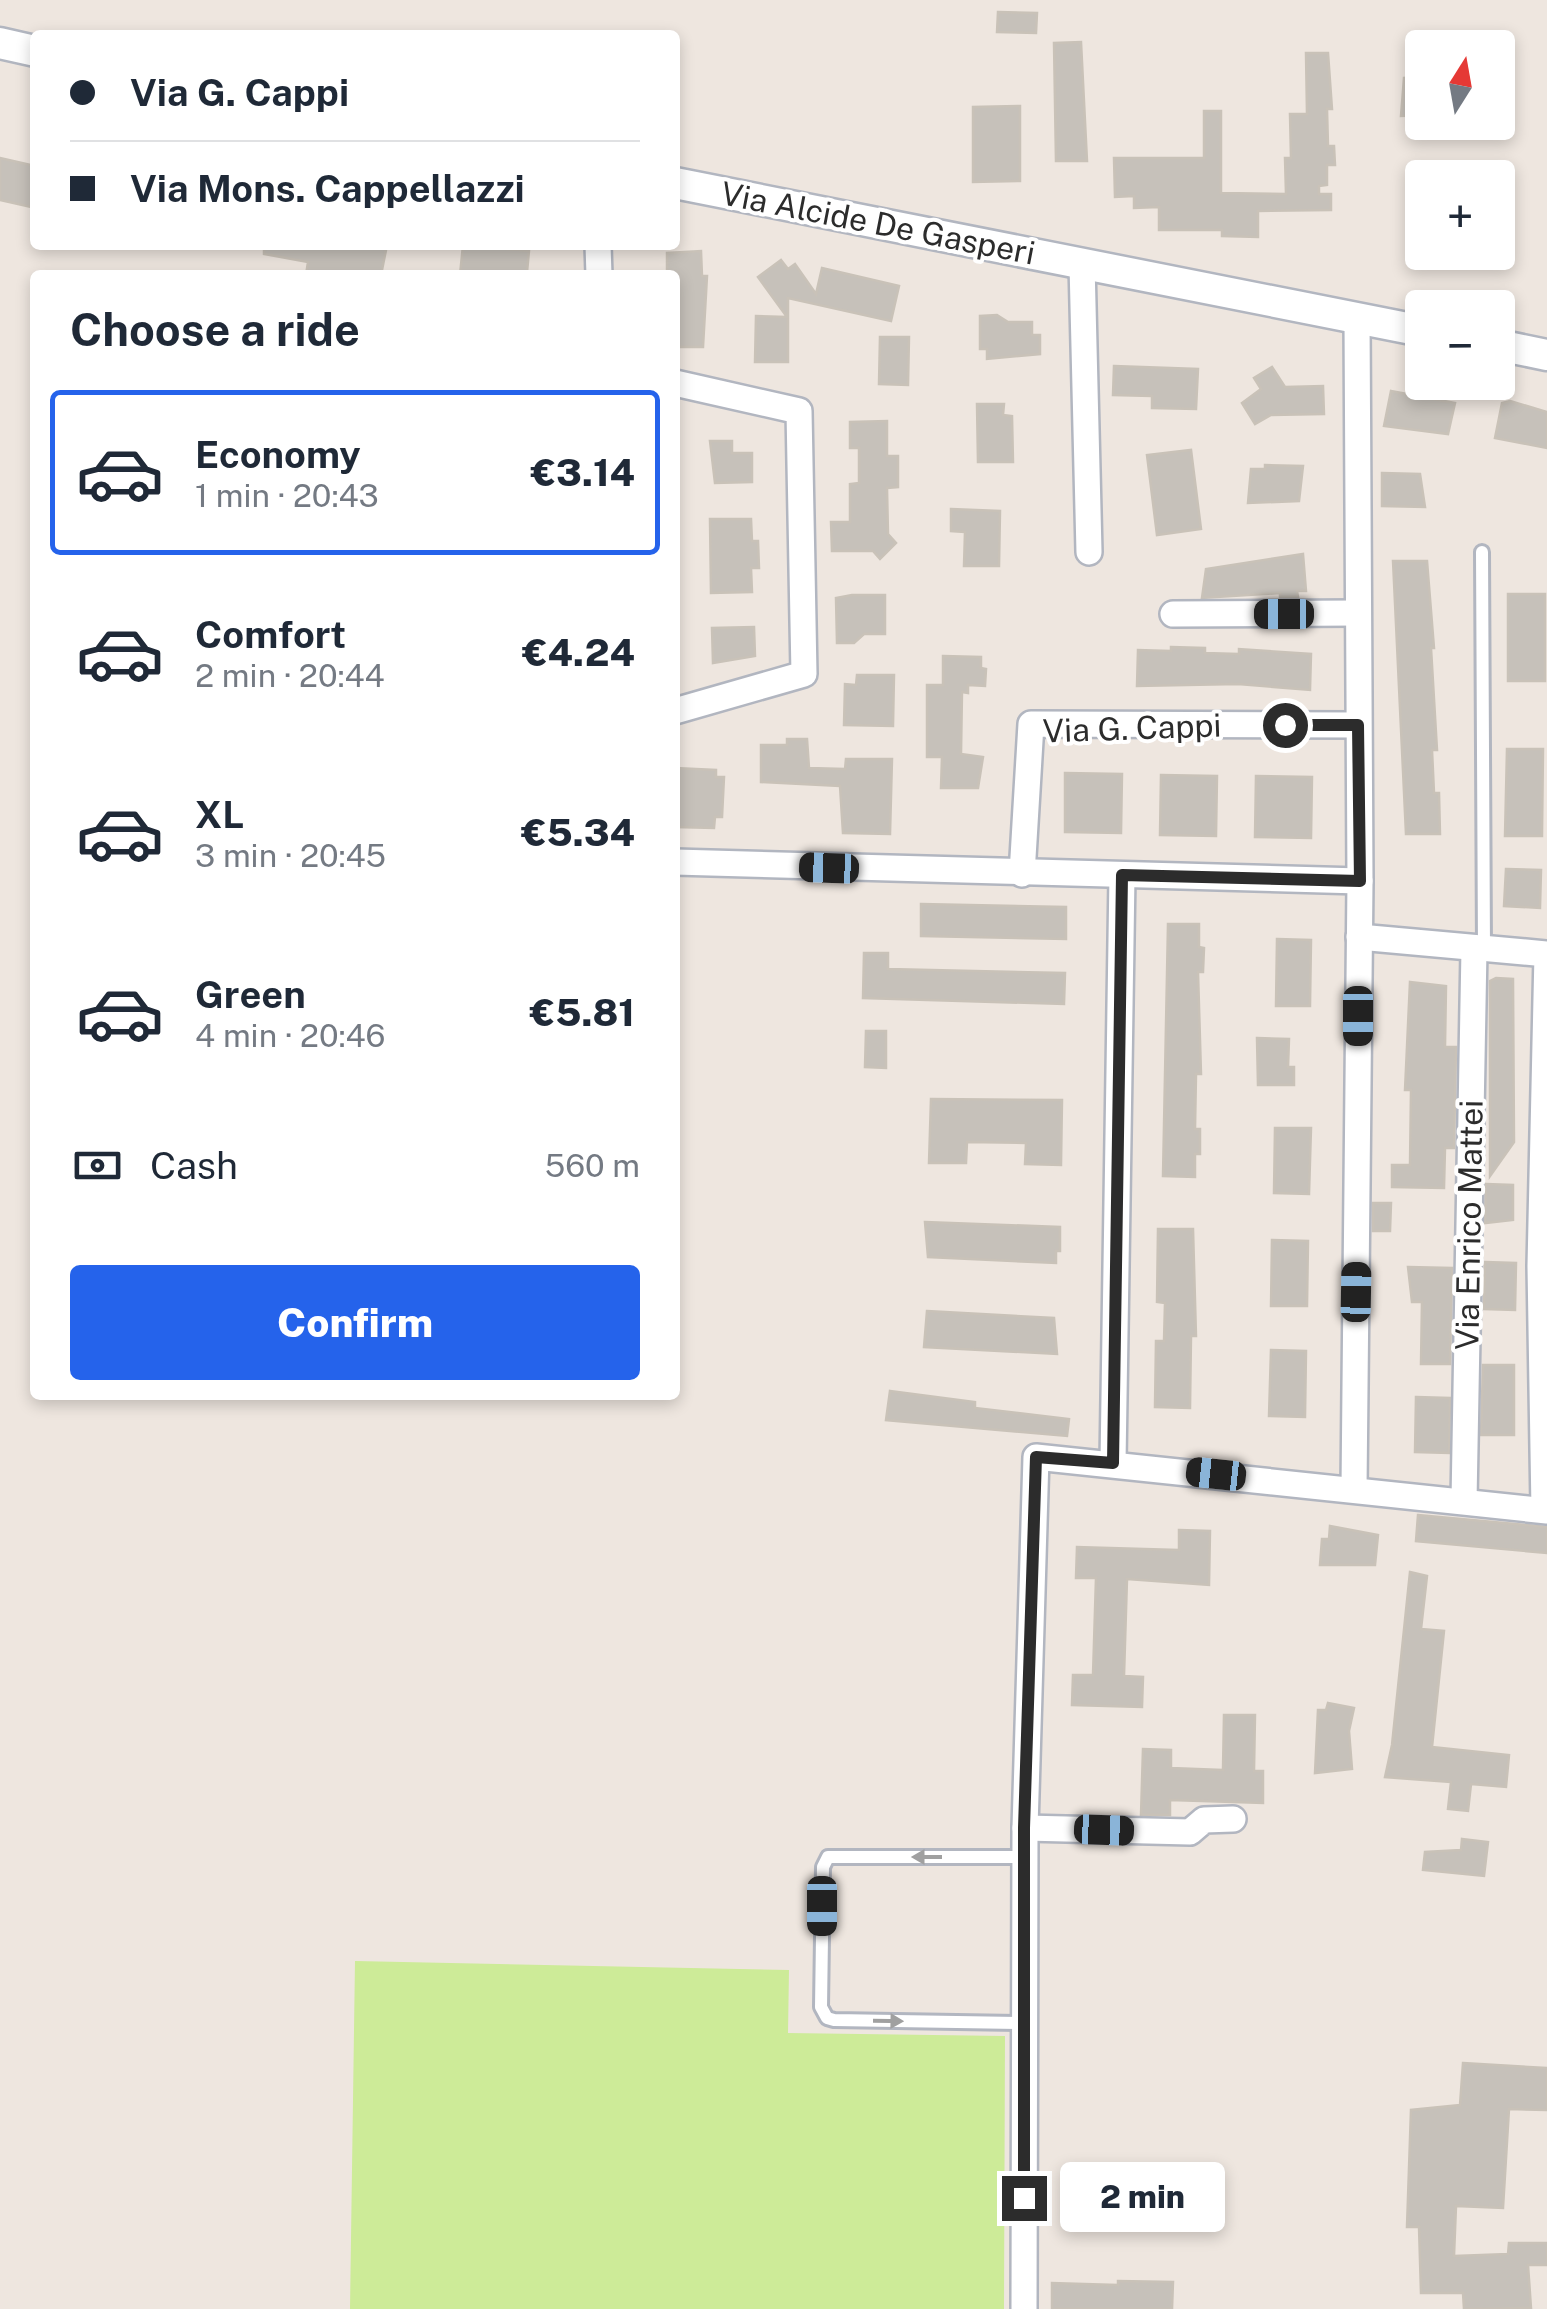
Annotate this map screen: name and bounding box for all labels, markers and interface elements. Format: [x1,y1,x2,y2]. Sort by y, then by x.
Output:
north arrow [1405,30,1515,140]
map controls [1405,30,1515,400]
text: Via G. Cappi [130,70,349,115]
button: + [1405,160,1515,270]
text: Via Mons. Cappellazzi [130,166,525,211]
street label: Via Alcide De Gasperi [718,174,1038,272]
button: − [1405,290,1515,400]
text: Choose a ride [70,303,360,356]
icon: car [75,428,165,518]
text: Economy [195,432,361,477]
text: €3.14 [530,450,635,495]
text: 1 min · 20:43 [195,477,379,514]
car [1254,599,1314,629]
icon: car [75,608,165,698]
text: Comfort [195,612,346,657]
text: €4.24 [522,630,635,675]
text: 2 min · 20:44 [195,657,385,694]
route start [1263,703,1308,748]
street label: Via G. Cappi [1042,706,1222,750]
icon: car [75,788,165,878]
text: XL [195,792,244,837]
text: €5.34 [521,810,635,855]
text: 3 min · 20:45 [195,837,386,874]
car [798,852,860,884]
icon: car [75,968,165,1058]
text: Green [195,972,306,1017]
car [1343,986,1373,1046]
text: €5.81 [530,990,635,1035]
text: 4 min · 20:46 [195,1017,386,1054]
street label: Via Enrico Mattei [1448,1100,1490,1350]
icon: cash [70,1138,125,1193]
text: Cash [150,1143,238,1188]
text: 560 m [545,1147,640,1184]
car [1340,1262,1372,1322]
button: Confirm [70,1265,640,1380]
car [1185,1456,1247,1492]
car [1073,1814,1135,1846]
one-way arrow [910,1849,942,1865]
car [807,1876,837,1936]
one-way arrow [872,2013,904,2029]
callout: 2 min [1059,2163,1224,2233]
route end [1002,2176,1047,2221]
text: 2 min [1100,2178,1185,2215]

